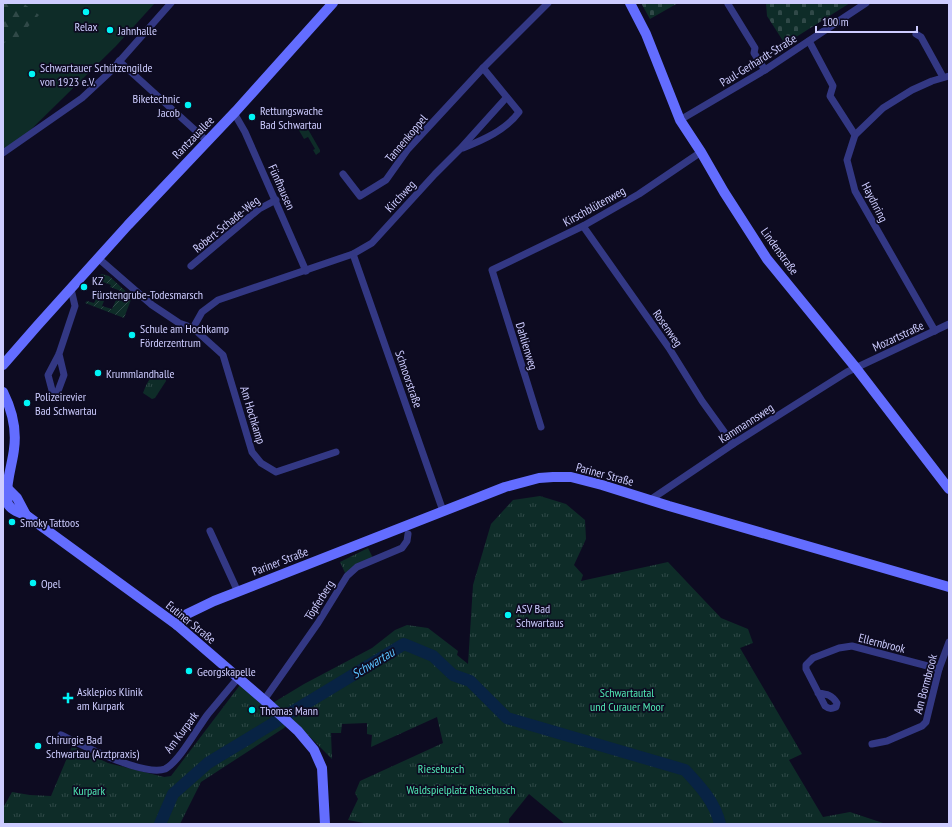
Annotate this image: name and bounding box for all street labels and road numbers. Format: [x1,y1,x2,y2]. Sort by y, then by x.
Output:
street label: Paul-Gerhardt-Straße [717,30,799,90]
street label: Tannenkoppel [382,111,430,165]
street label: Rantzauallee [169,112,217,162]
street label: Fünfhausen [265,162,299,212]
street label: Kirchweg [381,177,419,215]
street label: Haydnring [859,180,891,224]
street label: Kirschblütenweg [560,183,628,229]
street label: Robert-Schade-Weg [190,193,262,255]
street label: Lindenstraße [758,225,802,277]
street label: Rosenweg [650,307,686,349]
street label: Mozartstraße [870,318,926,354]
street label: Dahlienweg [513,320,541,372]
street label: Schnoorstraße [392,348,426,410]
street label: Am Hochkamp [237,384,269,446]
street label: Kammannsweg [716,400,776,446]
street label: Pariner Straße [574,459,636,489]
street label: Pariner Straße [250,543,310,579]
street label: Töpferberg [301,577,337,623]
street label: Eutiner Straße [163,597,219,647]
street label: Ellernbrook [857,630,907,656]
street label: Am Bormbrook [910,652,940,716]
street label: Am Kurpark [161,708,202,756]

